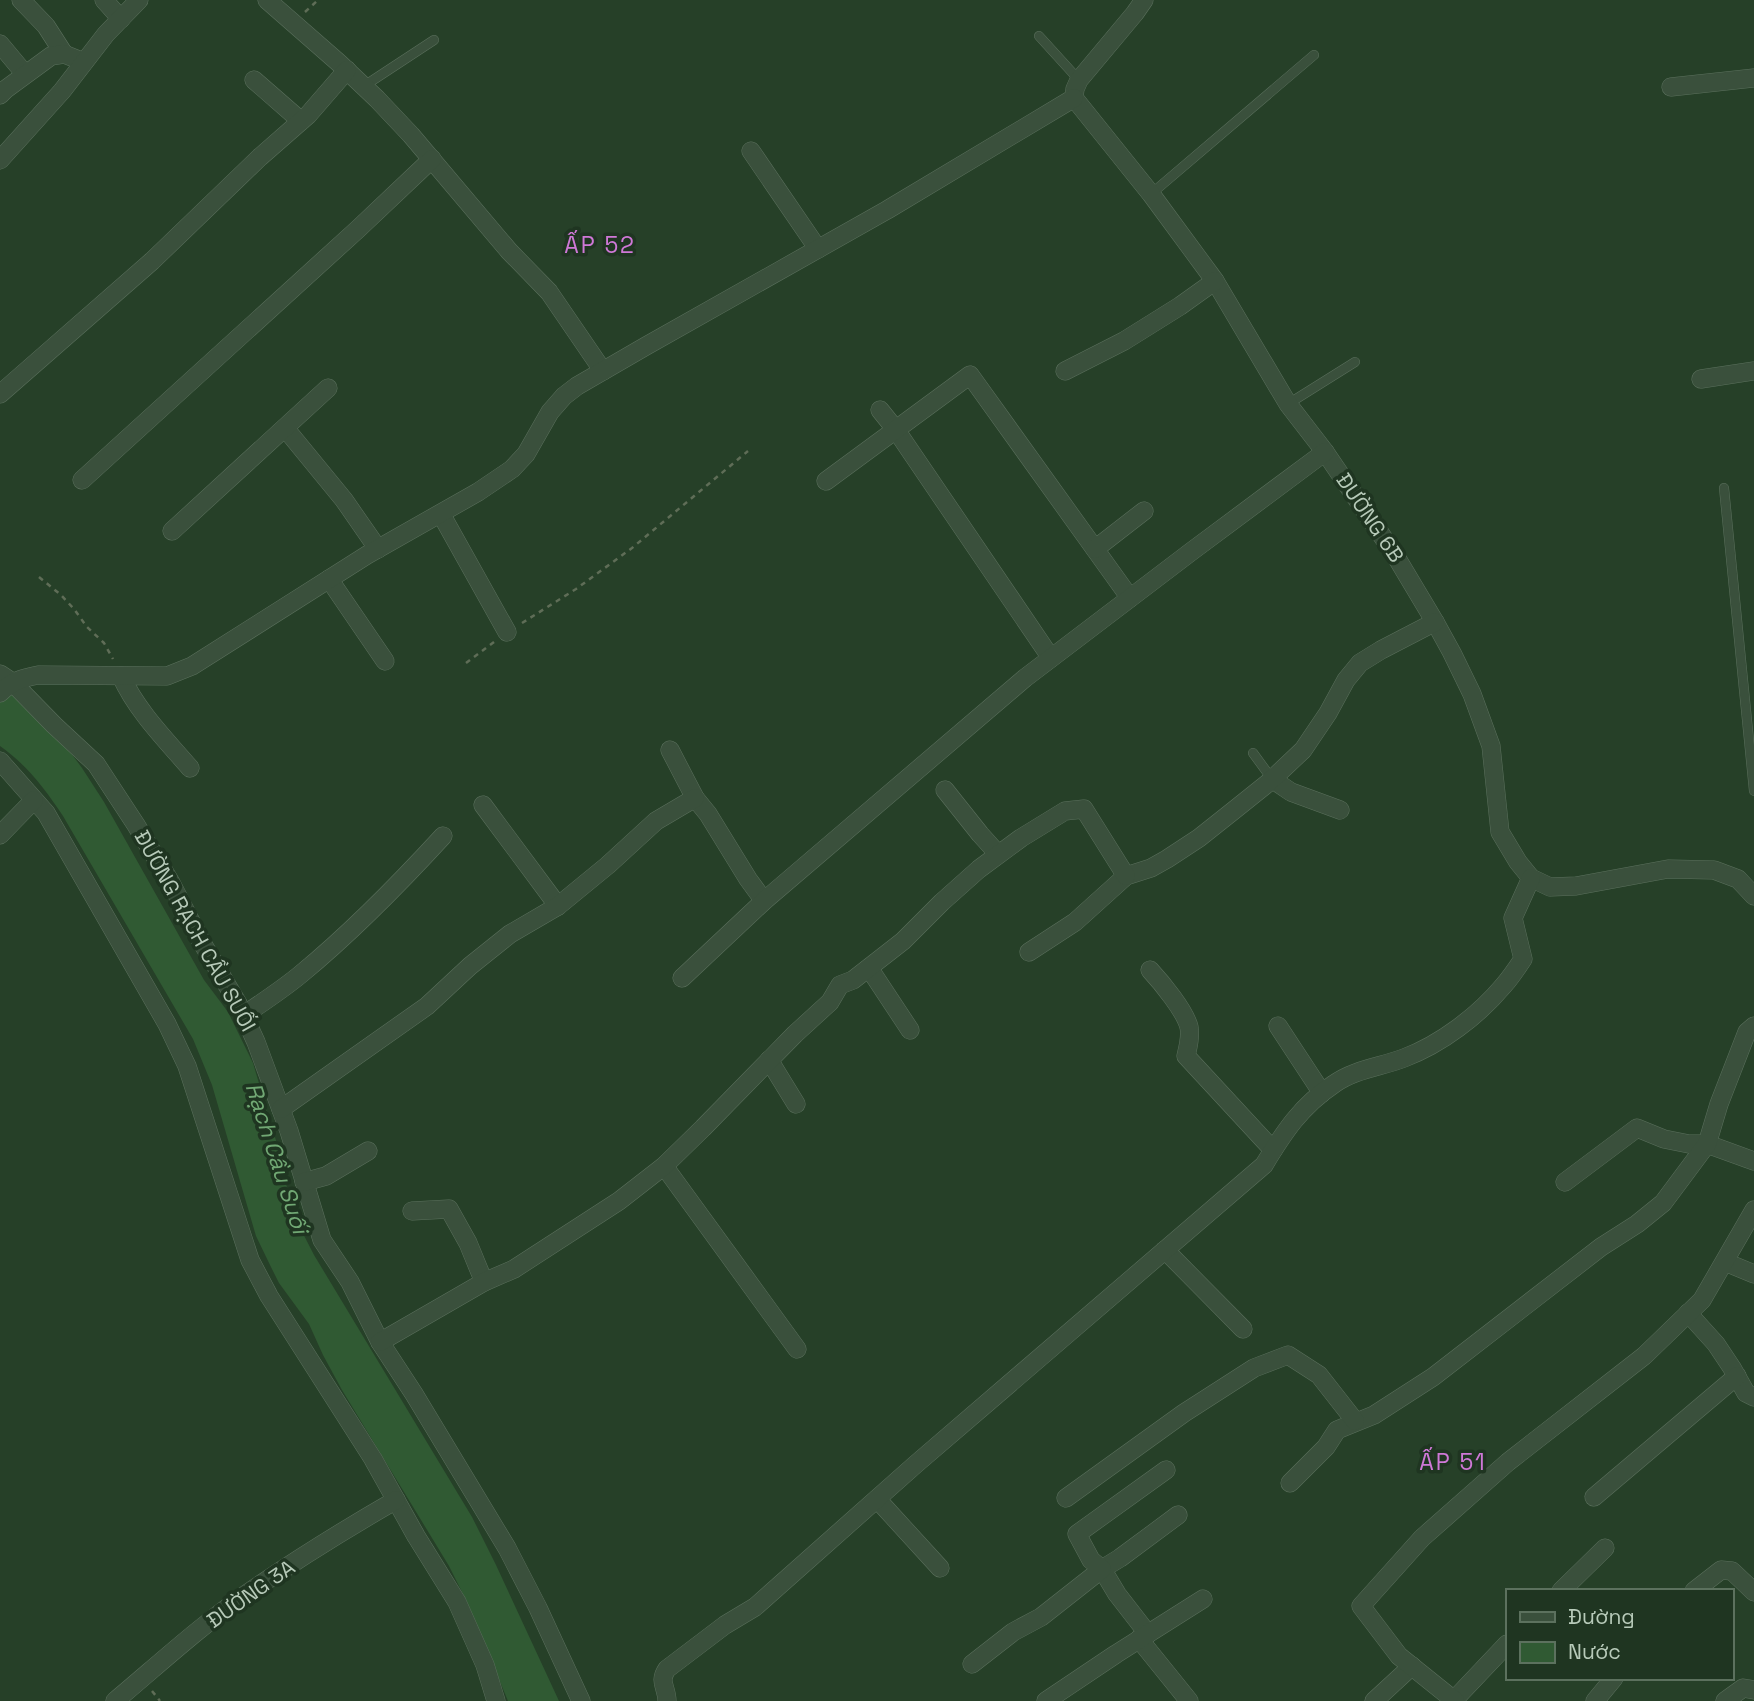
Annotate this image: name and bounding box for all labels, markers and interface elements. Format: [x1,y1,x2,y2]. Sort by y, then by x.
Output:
district label: ẤP 52 [564,230,636,260]
street label: ĐƯỜNG 6B [1331,468,1410,568]
street label: ĐƯỜNG RẠCH CẦU SUỐI [129,825,263,1036]
water label: Rạch Cầu Suối [238,1079,316,1239]
district label: ẤP 51 [1419,1447,1487,1477]
street label: ĐƯỜNG 3A [201,1553,300,1634]
legend [1506,1589,1733,1680]
text: Đường [1568,1603,1635,1630]
text: Nước [1568,1638,1621,1665]

